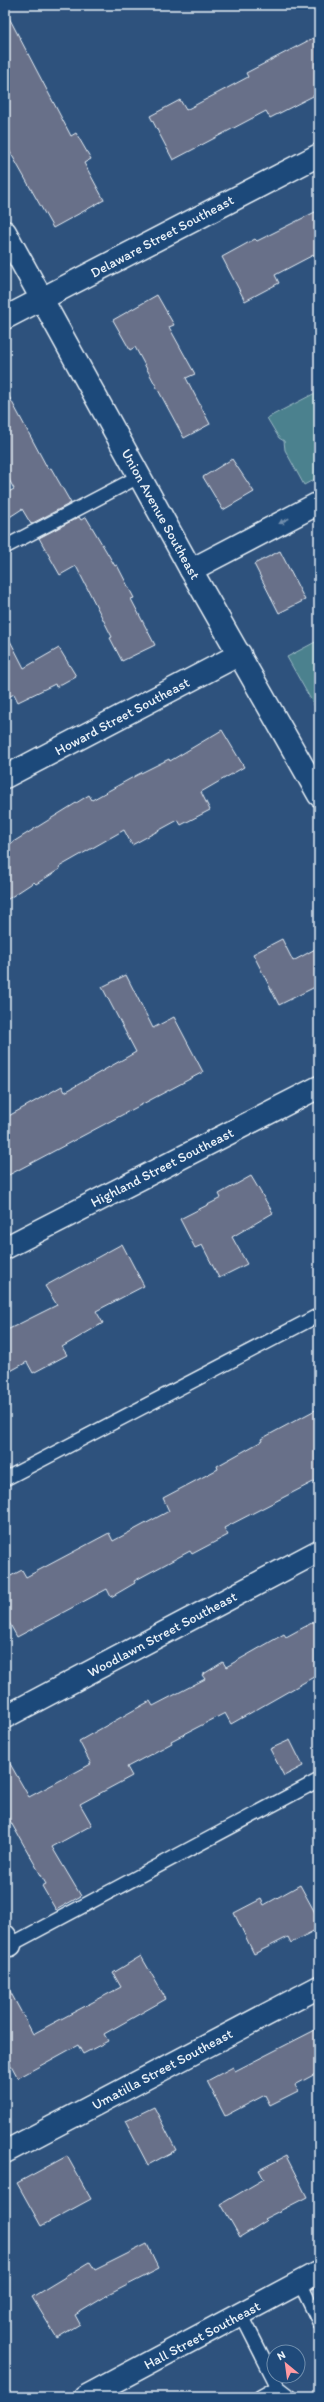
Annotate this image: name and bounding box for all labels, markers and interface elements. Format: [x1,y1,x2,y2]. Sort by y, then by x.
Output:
street label: Delaware Street Southeast [88,191,237,281]
street label: Union Avenue Southeast [118,446,204,583]
one-way arrow [279,518,290,524]
street label: Howard Street Southeast [52,674,192,759]
street label: Highland Street Southeast [88,1124,237,1211]
street label: Woodlawn Street Southeast [85,1588,240,1681]
street label: Umatilla Street Southeast [89,2025,235,2114]
street label: Hall Street Southeast [141,2298,263,2373]
north arrow [266,2344,306,2384]
text: N [275,2348,288,2363]

